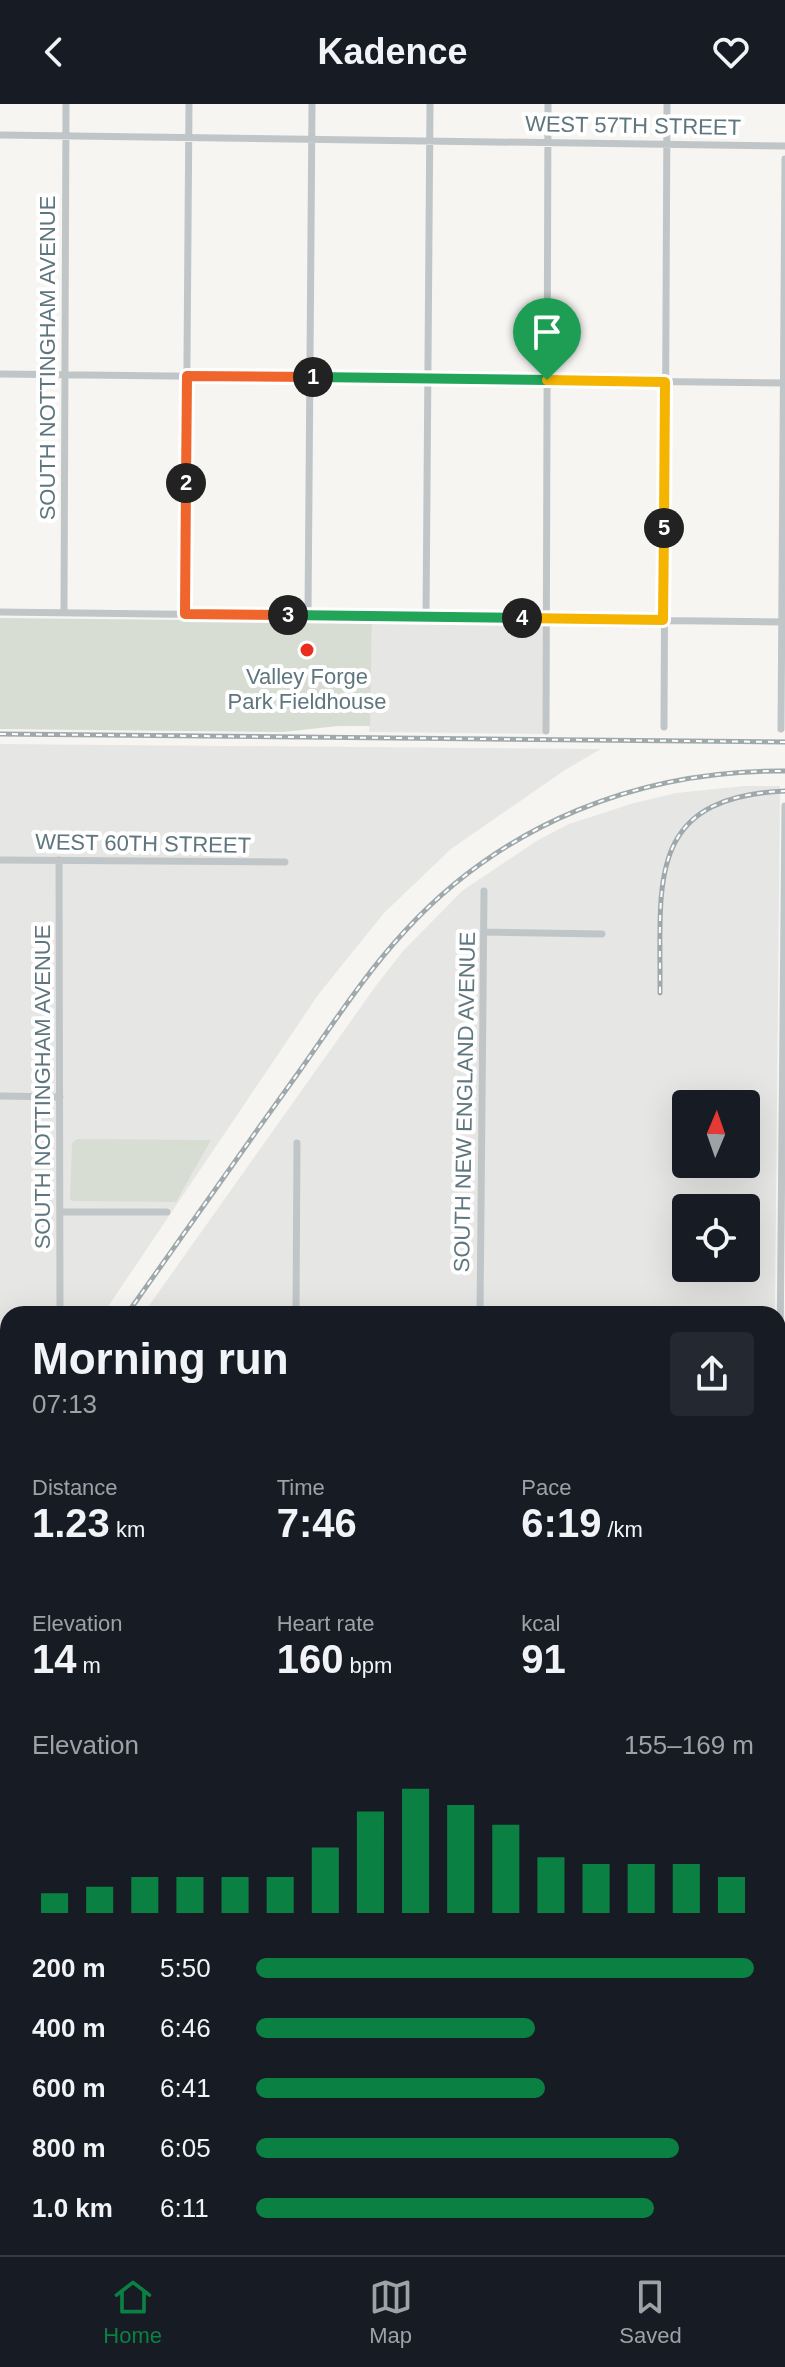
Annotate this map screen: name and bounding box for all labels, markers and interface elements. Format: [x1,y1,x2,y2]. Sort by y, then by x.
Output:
icon: back [32,30,76,74]
icon: heart [709,30,753,74]
text: Kadence [317,31,468,72]
street label: WEST 57TH STREET [525,111,741,140]
street label: SOUTH NOTTINGHAM AVENUE [35,196,60,520]
pin [513,298,581,380]
icon: arrive [525,310,569,354]
pin: 1 [293,357,333,397]
text: 1 [307,364,319,389]
pin: 2 [166,463,206,503]
text: 2 [180,470,192,495]
pin: 5 [644,508,684,548]
text: 5 [658,515,670,540]
pin: 3 [268,595,308,635]
pin: 4 [502,598,542,638]
text: 3 [282,602,294,627]
text: 4 [516,605,528,630]
marker: Valley Forge Park Fieldhouse [298,641,316,659]
place label: Valley Forge Park Fieldhouse [228,664,386,714]
street label: WEST 60TH STREET [35,829,251,858]
street label: SOUTH NOTTINGHAM AVENUE [30,925,55,1249]
street label: SOUTH NEW ENGLAND AVENUE [449,931,480,1273]
north arrow [672,1090,760,1178]
map controls [672,1090,760,1282]
button: locate [672,1194,760,1282]
button: share [670,1332,754,1416]
text: Morning run [32,1334,289,1383]
text: 07:13 [32,1389,97,1419]
text: Distance [32,1475,118,1500]
text: Time [277,1475,325,1500]
text: Pace [521,1475,571,1500]
text: 1.23 [32,1501,110,1545]
text: 7:46 [277,1501,357,1545]
text: 6:19 [521,1501,601,1545]
text: km [110,1517,145,1542]
text: /km [601,1517,643,1542]
text: Elevation [32,1611,123,1636]
text: Heart rate [277,1611,374,1636]
text: kcal [521,1611,560,1636]
text: 14 [32,1637,77,1681]
text: 160 [277,1637,343,1681]
text: 91 [521,1637,566,1681]
text: m [77,1653,101,1678]
text: bpm [343,1653,392,1678]
text: Elevation [32,1730,139,1760]
text: 155–169 m [624,1730,754,1760]
text: 200 m [32,1953,106,1983]
text: 5:50 [160,1953,211,1983]
text: 400 m [32,2013,106,2043]
text: 6:46 [160,2013,211,2043]
text: 600 m [32,2073,106,2103]
text: 6:41 [160,2073,211,2103]
text: 800 m [32,2133,106,2163]
text: 6:05 [160,2133,211,2163]
text: 1.0 km [32,2193,113,2223]
text: 6:11 [160,2193,209,2223]
tab: Home [103,2275,162,2349]
tab: Map [369,2275,413,2349]
tab: Saved [619,2275,682,2349]

